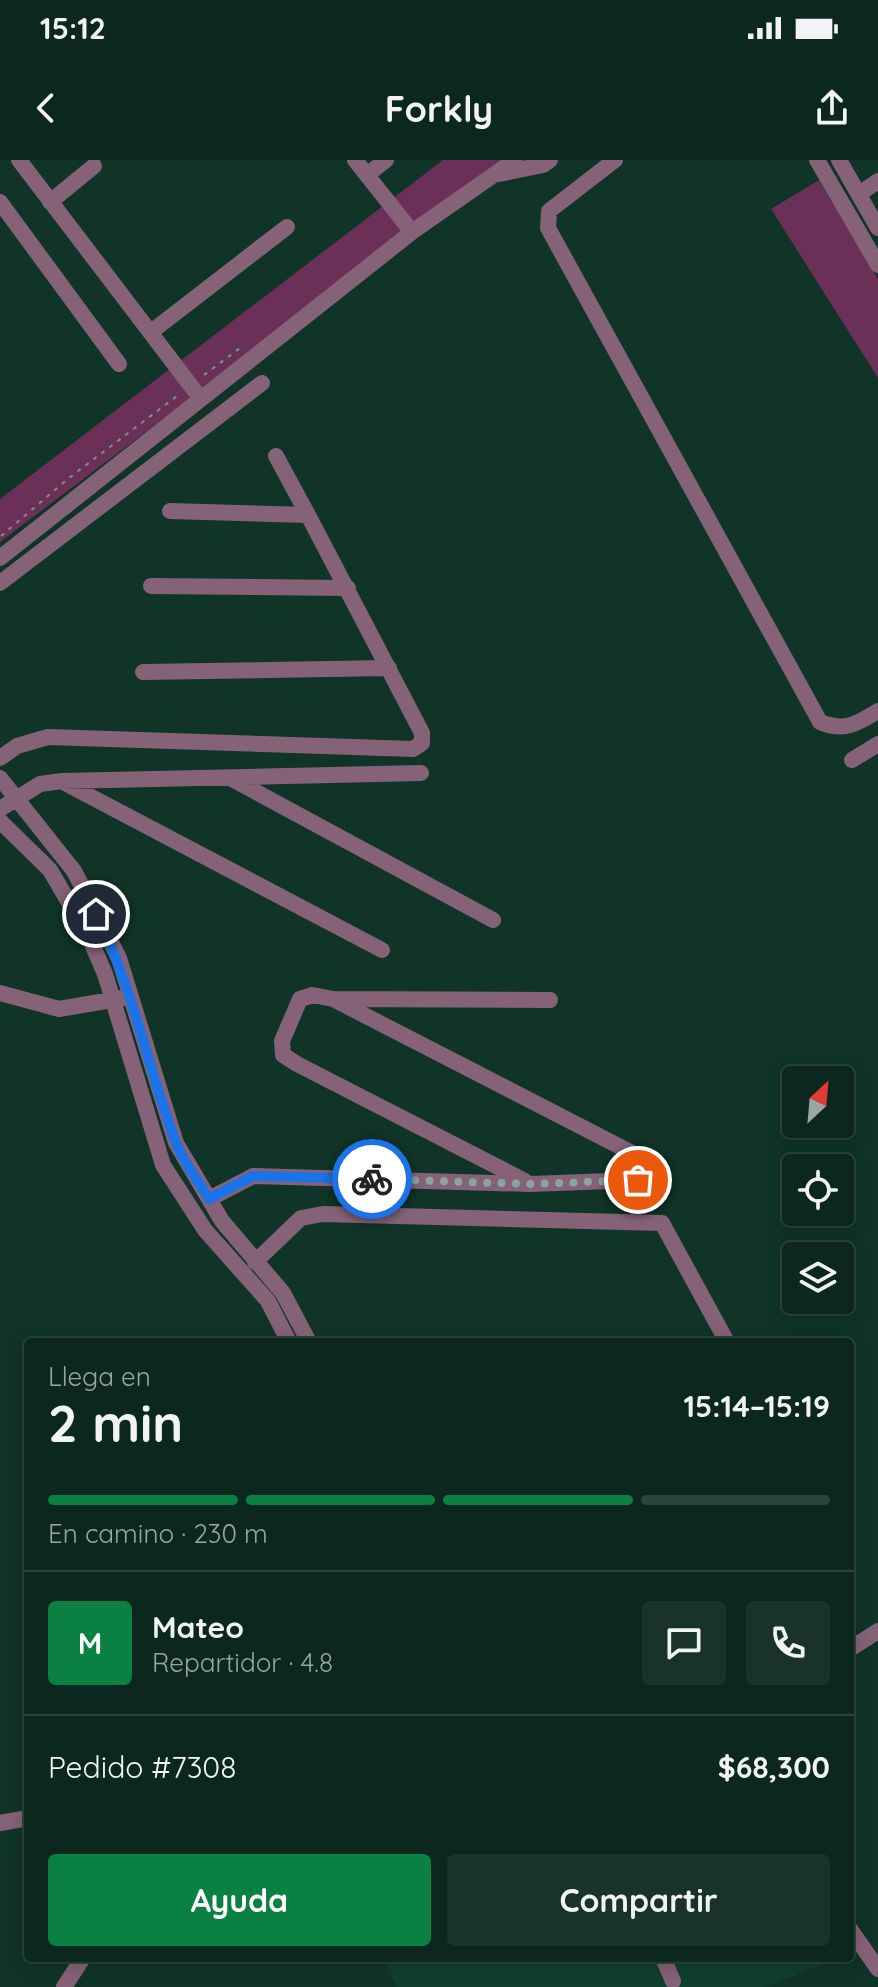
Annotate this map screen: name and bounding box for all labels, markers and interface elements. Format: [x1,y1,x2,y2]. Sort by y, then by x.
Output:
text: 15:12 [40,9,106,47]
icon: back [24,86,68,130]
text: Forkly [385,86,493,131]
icon: share [810,86,854,130]
pin [62,880,130,948]
icon: home [74,892,118,936]
north arrow [782,1066,854,1138]
map controls [782,1066,854,1314]
courier [332,1139,412,1219]
pin [604,1146,672,1214]
button: locate [782,1154,854,1226]
icon: bike [350,1157,394,1201]
icon: bag [616,1158,660,1202]
button: layers [782,1242,854,1314]
text: Llega en [48,1360,151,1393]
text: 15:14–15:19 [683,1387,830,1425]
text: 2 min [48,1390,183,1455]
text: En camino · 230 m [48,1517,268,1550]
button: chat [642,1601,726,1685]
button: phone [746,1601,830,1685]
text: Mateo [152,1608,244,1646]
text: M [78,1624,102,1662]
text: Repartidor · 4.8 [152,1646,333,1679]
text: Pedido #7308 [48,1748,236,1786]
text: $68,300 [718,1748,830,1786]
button: Ayuda [48,1854,431,1946]
button: Compartir [447,1854,830,1946]

